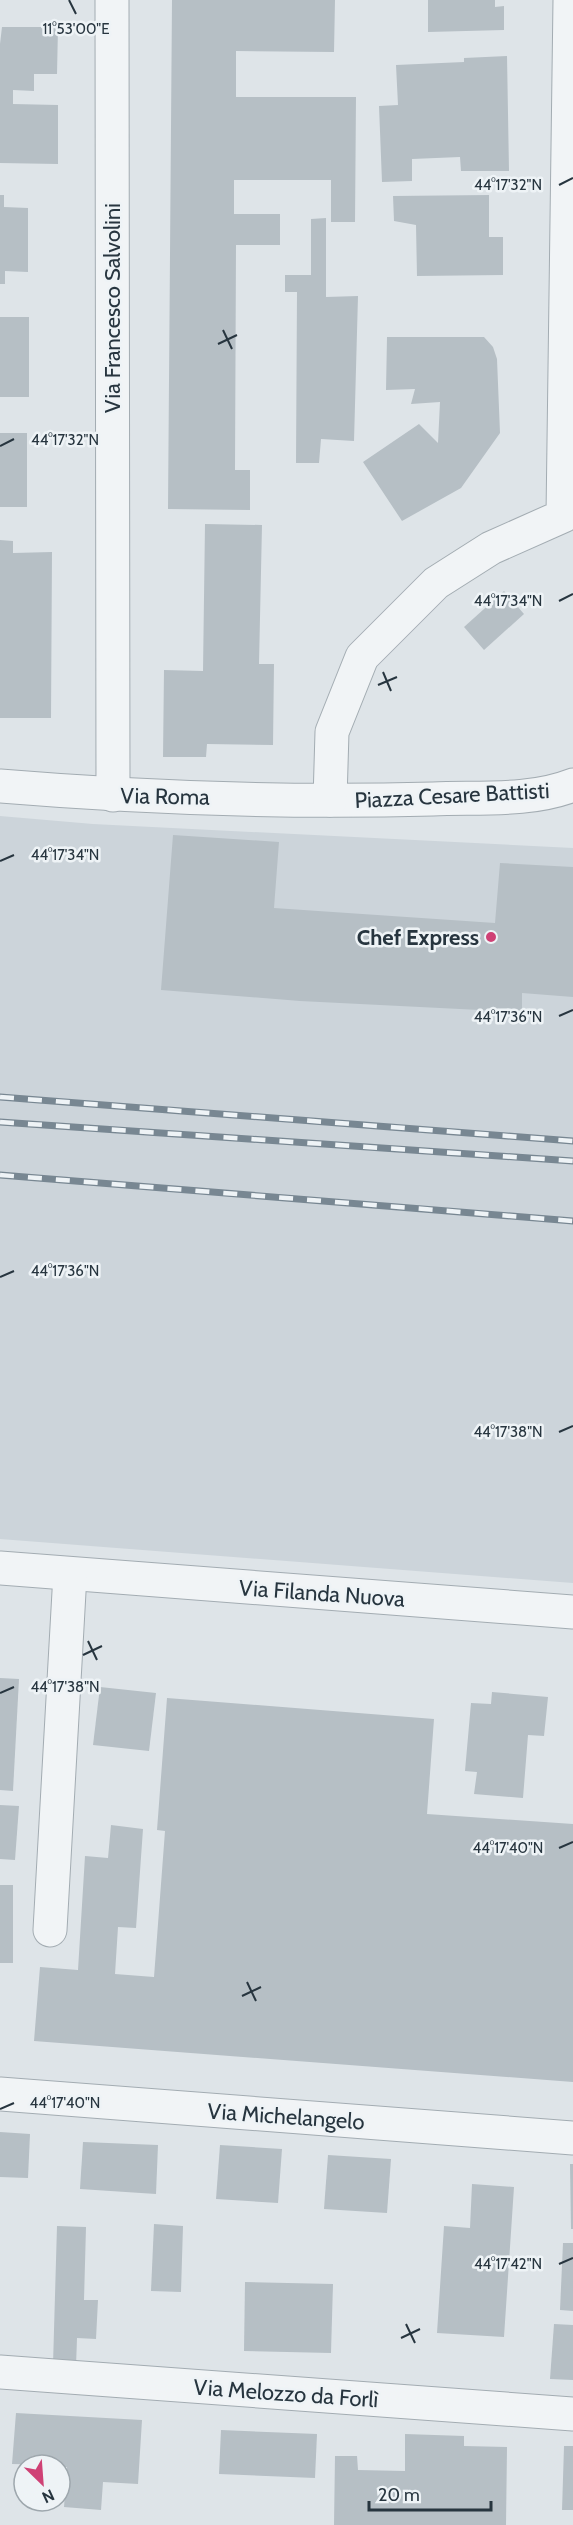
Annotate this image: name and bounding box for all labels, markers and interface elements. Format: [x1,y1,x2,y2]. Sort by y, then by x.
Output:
text: 11°53'00"E [42,20,110,38]
text: 44°17'32"N [474,176,542,194]
street label: Via Francesco Salvolini [99,203,126,413]
text: 44°17'32"N [31,431,99,449]
text: 44°17'34"N [474,592,542,610]
street label: Piazza Cesare Battisti [354,777,550,814]
street label: Via Roma [120,782,210,811]
text: 44°17'34"N [31,846,99,864]
place label: Chef Express [357,924,479,951]
marker: Chef Express [484,930,498,944]
text: 44°17'36"N [474,1008,542,1026]
text: 44°17'36"N [31,1262,99,1280]
text: 44°17'38"N [473,1423,543,1441]
street label: Via Filanda Nuova [238,1574,406,1613]
text: 44°17'38"N [30,1678,100,1696]
text: 44°17'40"N [473,1839,543,1857]
text: 44°17'40"N [30,2094,100,2112]
street label: Via Michelangelo [206,2098,365,2135]
text: 44°17'42"N [474,2255,542,2273]
street label: Via Melozzo da Forlì [193,2374,380,2413]
north arrow [12,2453,72,2513]
scale bar [369,2474,490,2512]
text: 20 m [378,2484,420,2506]
text: N [39,2485,57,2507]

